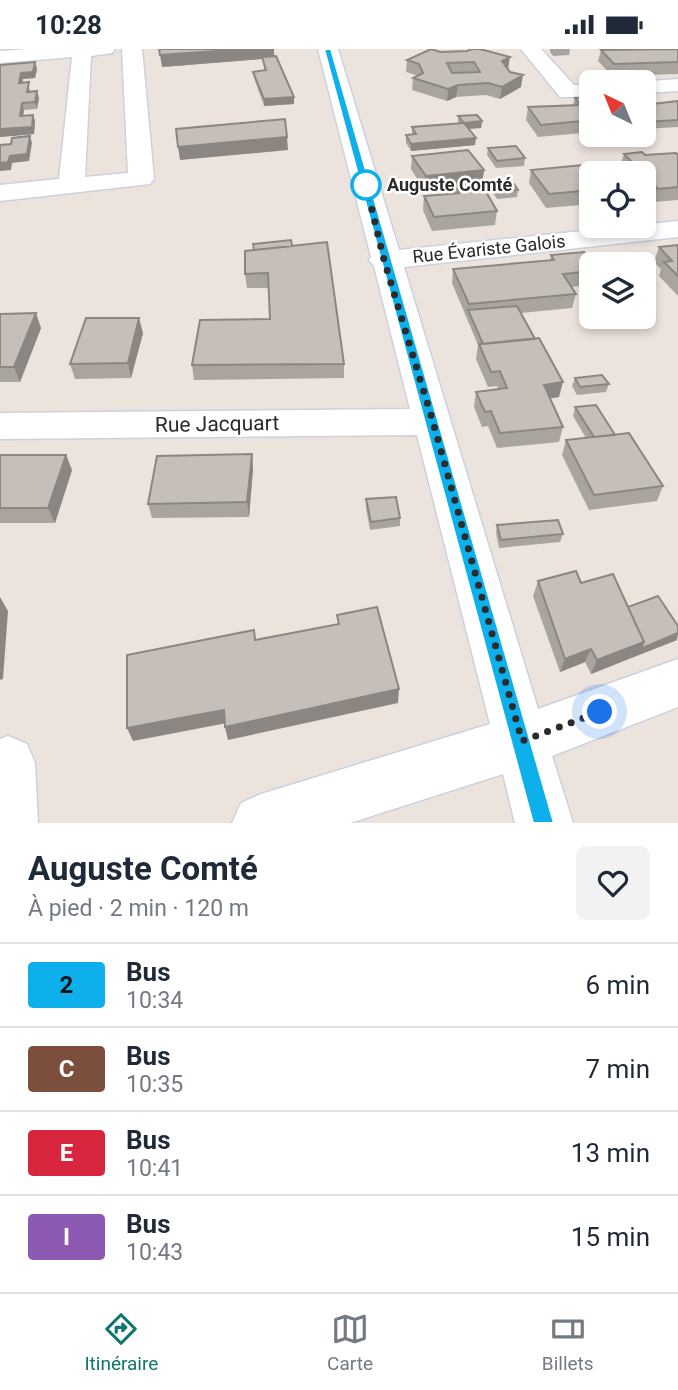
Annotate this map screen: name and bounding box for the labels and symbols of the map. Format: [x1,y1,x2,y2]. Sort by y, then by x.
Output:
north arrow [579,70,656,147]
marker: Auguste Comté [351,170,381,200]
place label: Auguste Comté [387,174,513,195]
street label: Rue Évariste Galois [412,230,566,267]
street label: Rue Jacquart [155,411,279,437]
your location [582,694,617,729]

